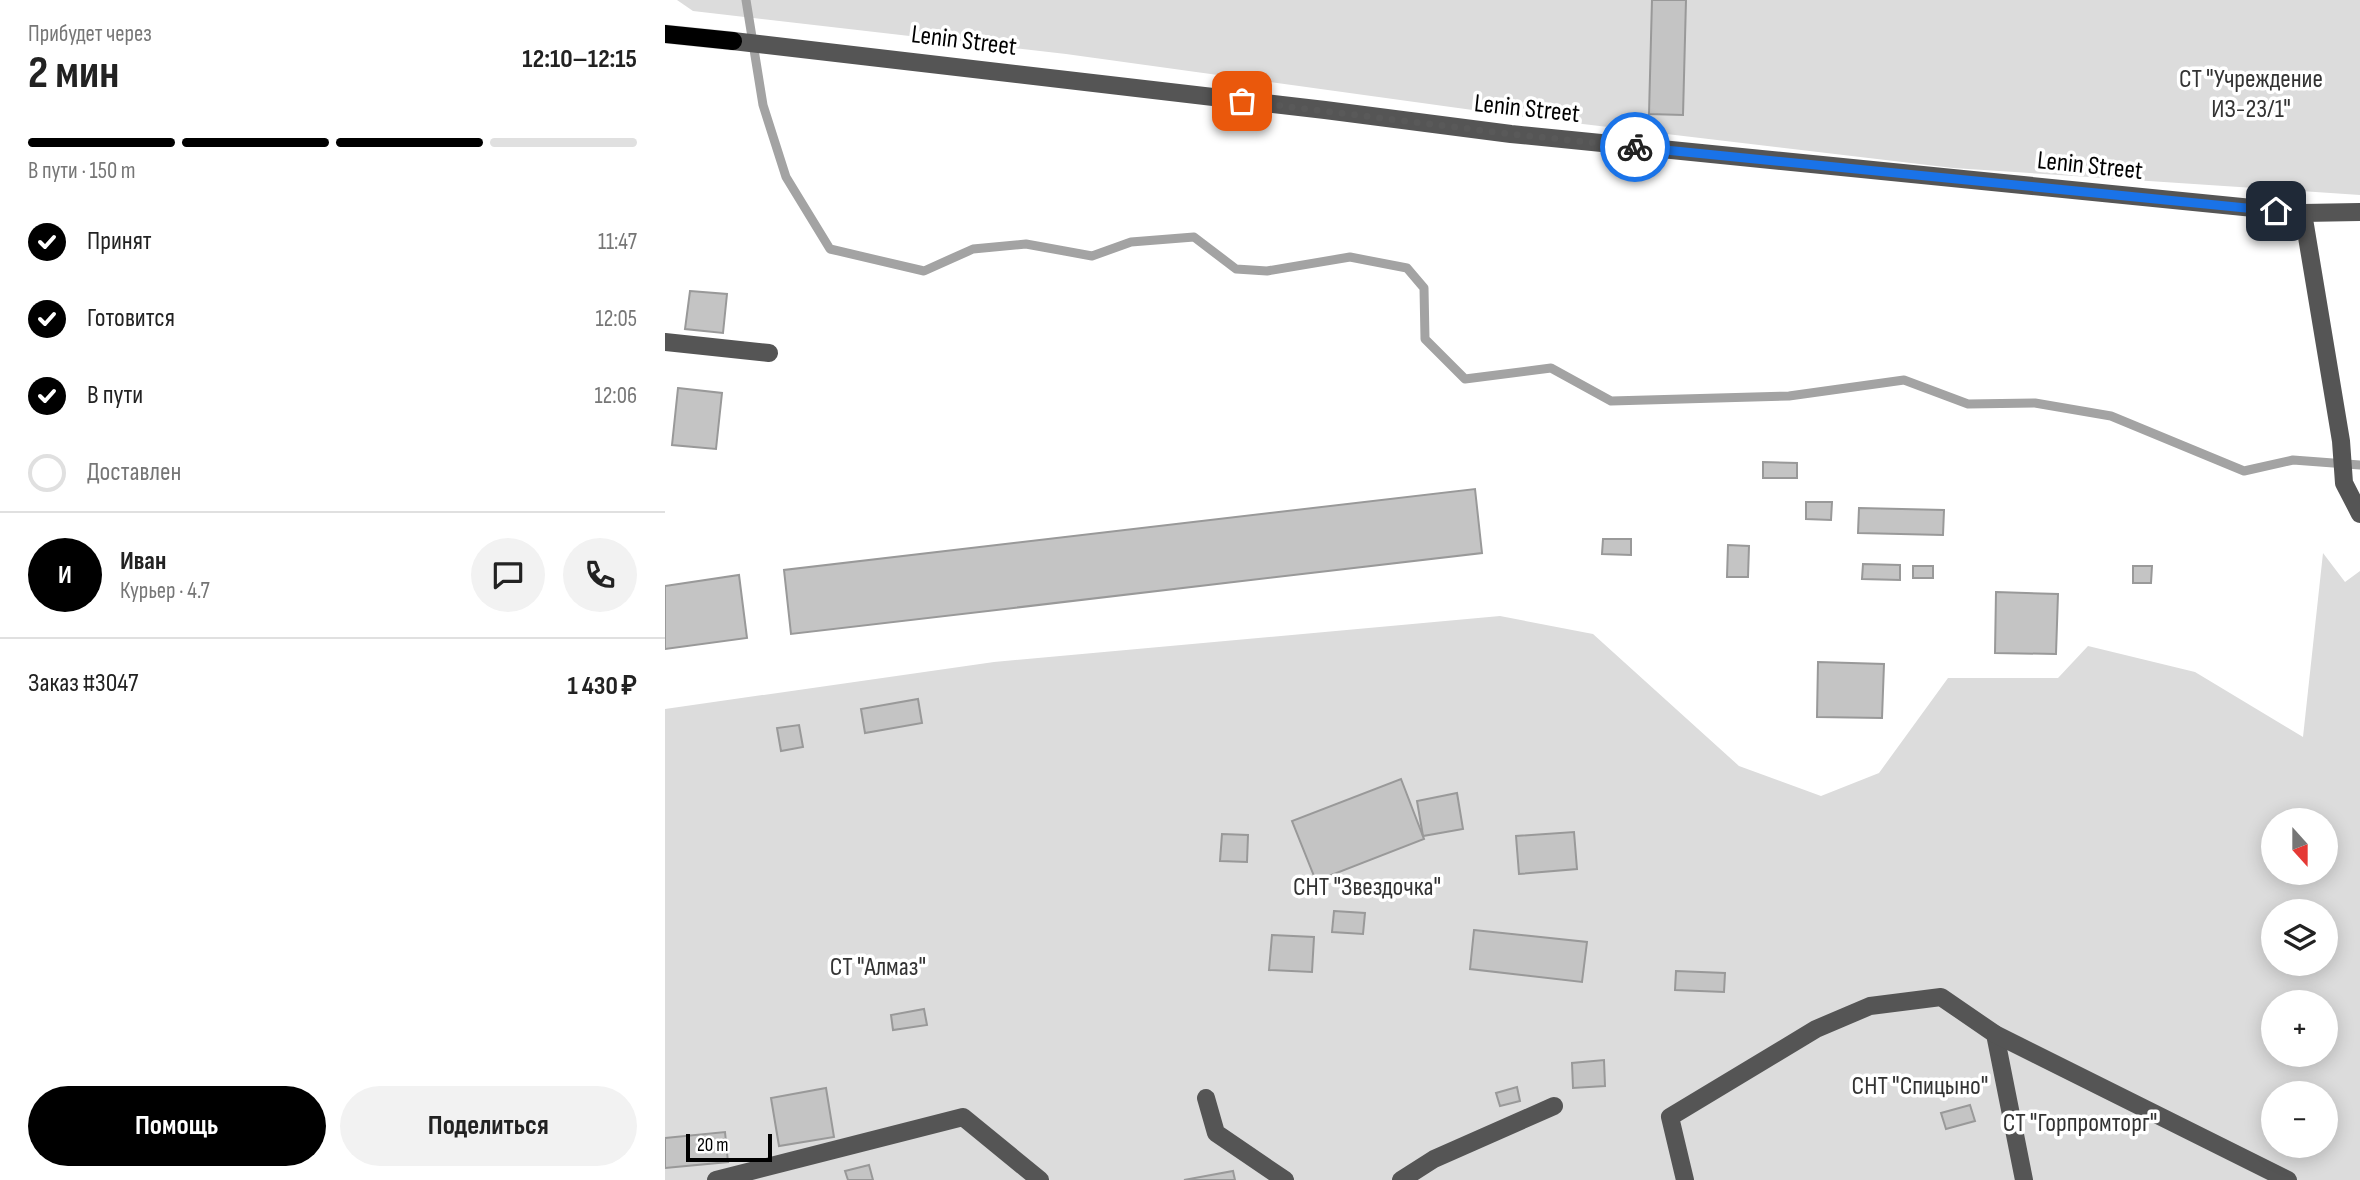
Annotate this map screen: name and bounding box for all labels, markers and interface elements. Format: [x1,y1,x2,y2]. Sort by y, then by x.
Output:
street label: Lenin Street [910,19,1018,63]
text: Прибудет через [28,20,152,48]
text: 12:10–12:15 [522,44,637,75]
text: 2 мин [28,46,119,101]
park label: СТ "Учреждение ИЗ-23/1" [2179,64,2323,125]
pin [1212,71,1272,131]
icon: bag [1223,82,1261,120]
street label: Lenin Street [1473,88,1581,130]
courier [1600,112,1670,182]
icon: bike [1616,128,1654,166]
street label: Lenin Street [2036,145,2144,187]
text: В пути · 150 m [28,157,136,185]
pin [2246,181,2306,241]
icon: home [2257,192,2295,230]
icon: check [28,223,66,261]
text: Принят [87,226,152,257]
text: 11:47 [598,228,637,256]
icon: check [28,300,66,338]
text: Готовится [87,303,175,334]
text: 12:05 [595,305,637,333]
icon: check [28,377,66,415]
text: В пути [87,380,143,411]
text: 12:06 [595,382,637,410]
text: Доставлен [87,457,181,488]
button: chat [471,538,545,612]
button: phone [563,538,637,612]
text: Иван [120,546,166,577]
text: И [58,560,72,591]
text: Курьер · 4.7 [120,577,210,605]
text: Заказ #3047 [28,668,138,699]
text: 1 430 ₽ [567,671,637,702]
north arrow [2261,808,2338,886]
map controls [2261,808,2338,1158]
park label: СНТ "Звездочка" [1293,872,1441,903]
button: layers [2261,899,2338,976]
park label: СТ "Алмаз" [830,952,926,983]
button: + [2261,990,2338,1067]
park label: СНТ "Спицыно" [1852,1071,1988,1102]
button: − [2261,1081,2338,1158]
button: Помощь [28,1086,326,1166]
button: Поделиться [340,1086,637,1166]
park label: СТ "Горпромторг" [2003,1108,2157,1139]
scale bar [686,1131,772,1163]
text: 20 m [697,1134,729,1157]

